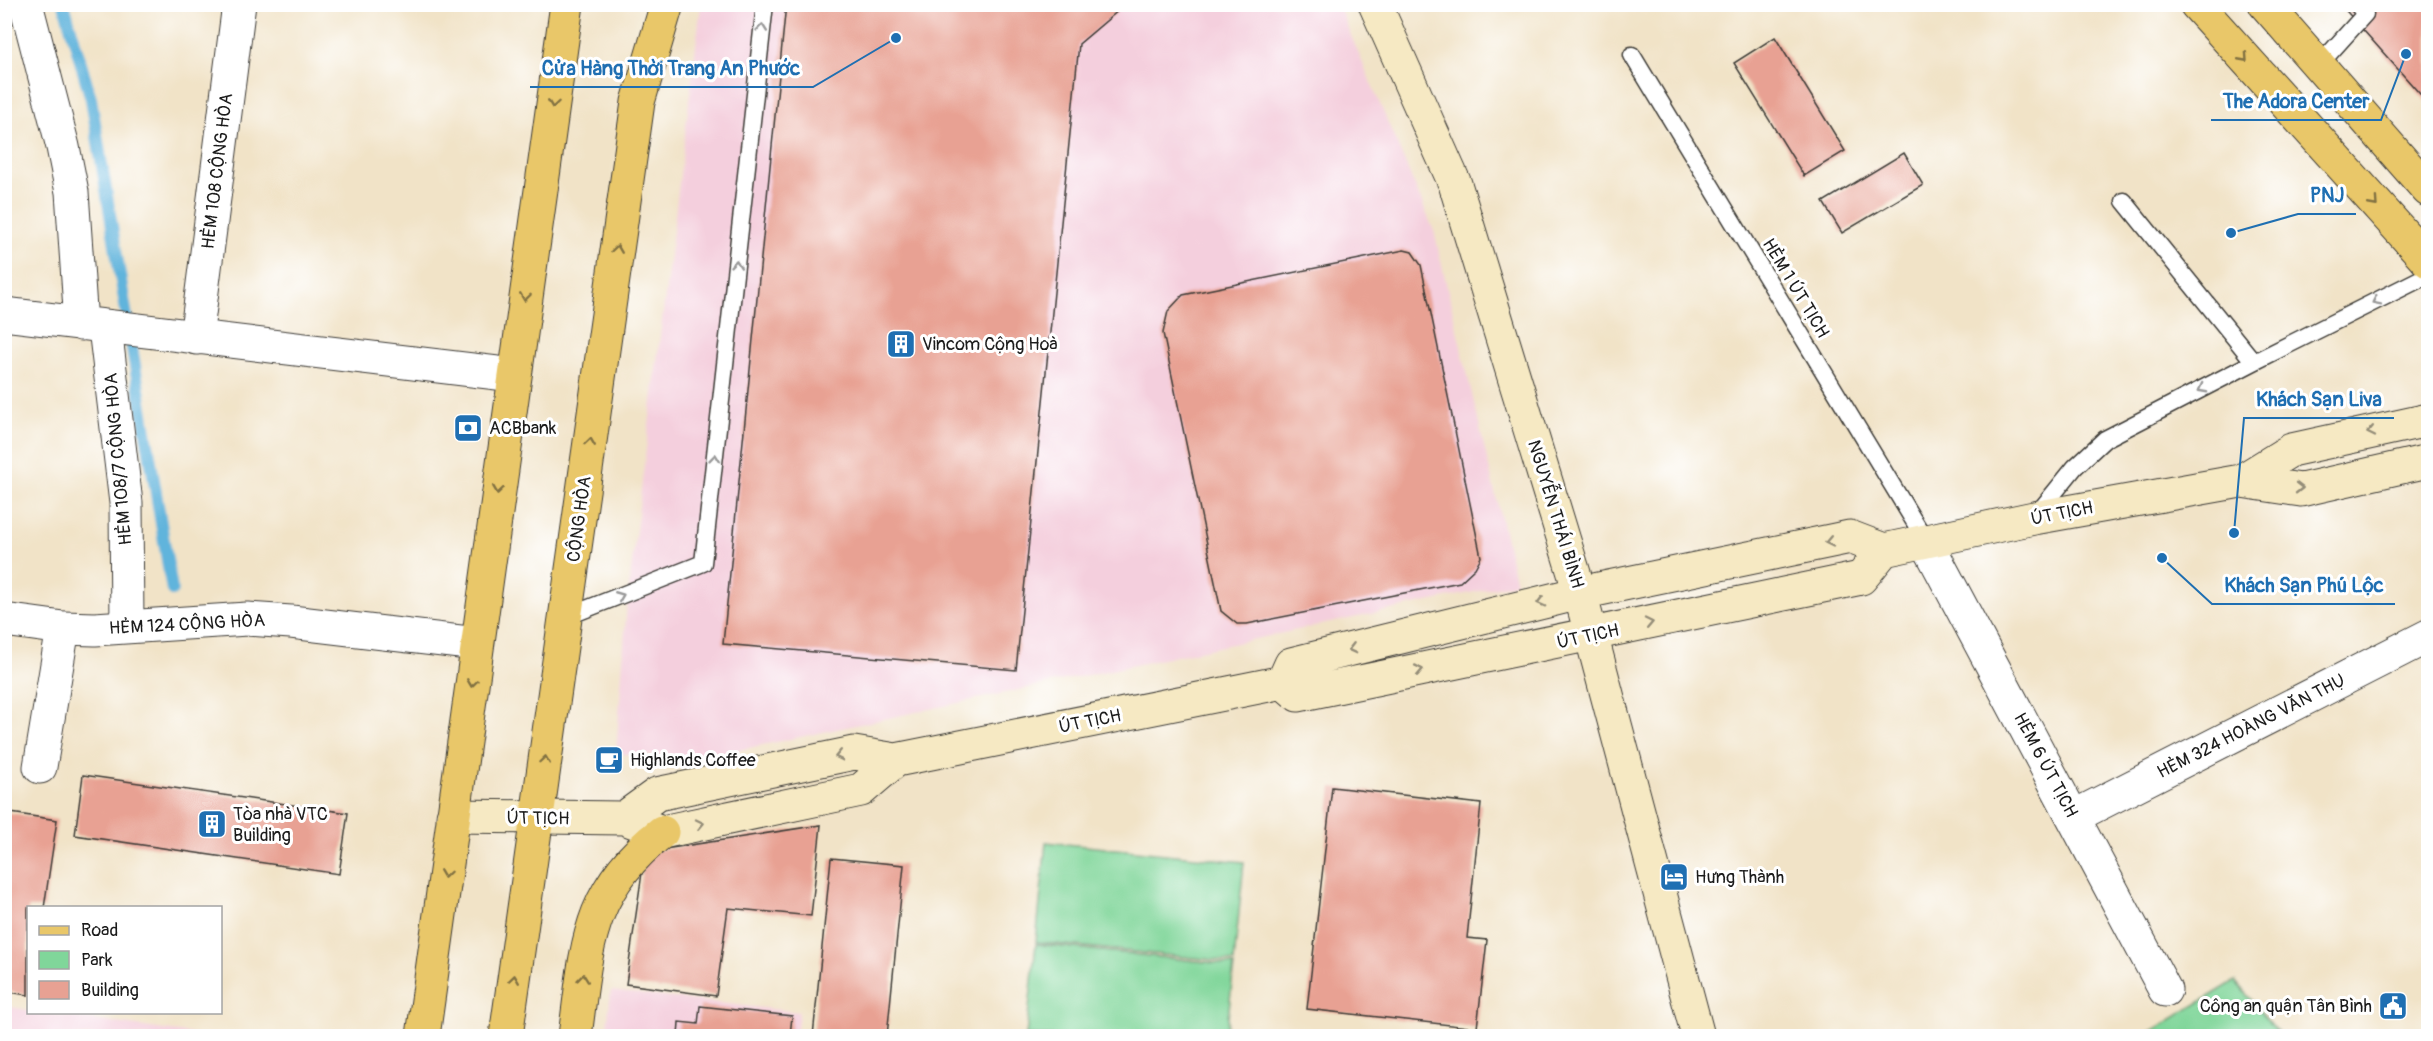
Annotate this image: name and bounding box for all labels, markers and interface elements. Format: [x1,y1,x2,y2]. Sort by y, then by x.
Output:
one-way arrow [755,24,768,33]
callout: Cửa Hàng Thời Trang An Phước [530,49,813,87]
one-way arrow [2237,51,2248,62]
text: Cửa Hàng Thời Trang An Phước [542,56,800,81]
callout: The Adora Center [2211,82,2381,120]
text: The Adora Center [2222,89,2370,114]
street label: HẺM 108 CỘNG HÒA [197,91,239,250]
one-way arrow [547,99,559,109]
callout: PNJ [2298,176,2356,214]
text: PNJ [2310,183,2344,208]
one-way arrow [2367,196,2378,207]
street label: HẺM 1 ÚT TỊCH [1757,234,1834,342]
one-way arrow [611,244,623,253]
one-way arrow [729,259,742,269]
one-way arrow [520,293,532,302]
one-way arrow [2371,294,2382,306]
building icon: Vincom Cộng Hoà [885,328,917,360]
place label: Vincom Cộng Hoà [922,333,1058,356]
street label: HẺM 108/7 CỘNG HÒA [99,371,137,546]
callout: Khách Sạn Liva [2244,380,2394,418]
one-way arrow [2198,382,2208,393]
text: Khách Sạn Liva [2256,387,2382,412]
bank icon: ACBbank [452,412,484,444]
place label: ACBbank [489,417,557,440]
one-way arrow [2367,425,2377,438]
street label: NGUYỄN THÁI BÌNH [1522,436,1592,591]
one-way arrow [584,437,596,447]
one-way arrow [708,453,720,462]
street label: CỘNG HÒA [562,474,597,563]
one-way arrow [2294,482,2303,494]
one-way arrow [493,486,505,495]
street label: ÚT TỊCH [2029,496,2095,531]
one-way arrow [1824,535,1834,548]
callout: Khách Sạn Phú Lộc [2212,566,2395,604]
text: Khách Sạn Phú Lộc [2224,573,2384,598]
one-way arrow [614,591,625,603]
one-way arrow [1536,594,1546,607]
street label: HẺM 124 CỘNG HÒA [108,609,266,640]
one-way arrow [1644,618,1654,631]
street label: ÚT TỊCH [1555,619,1621,654]
one-way arrow [1347,642,1358,654]
one-way arrow [1413,665,1423,678]
street label: HẺM 324 HOÀNG VĂN THỤ [2153,669,2349,784]
one-way arrow [466,679,478,688]
street label: ÚT TỊCH [1057,704,1123,739]
street label: HẺM 6 ÚT TỊCH [2008,709,2083,822]
cafe icon: Highlands Coffee [593,744,625,776]
place label: Highlands Coffee [630,749,756,772]
one-way arrow [834,749,844,762]
one-way arrow [539,755,551,764]
place label: Tòa nhà VTC Building [233,803,328,847]
street label: ÚT TỊCH [506,806,570,831]
building icon: Tòa nhà VTC Building [196,808,228,840]
one-way arrow [695,818,705,831]
hotel icon: Hưng Thành [1658,861,1690,893]
place label: Hưng Thành [1695,866,1784,889]
one-way arrow [439,869,452,878]
legend [27,906,222,1014]
text: Road [81,919,118,942]
text: Park [81,949,113,972]
one-way arrow [508,974,520,983]
one-way arrow [576,974,588,983]
text: Building [81,979,139,1002]
public building icon: Công an quận Tân Bình [2377,990,2409,1022]
place label: Công an quận Tân Bình [2200,995,2372,1018]

